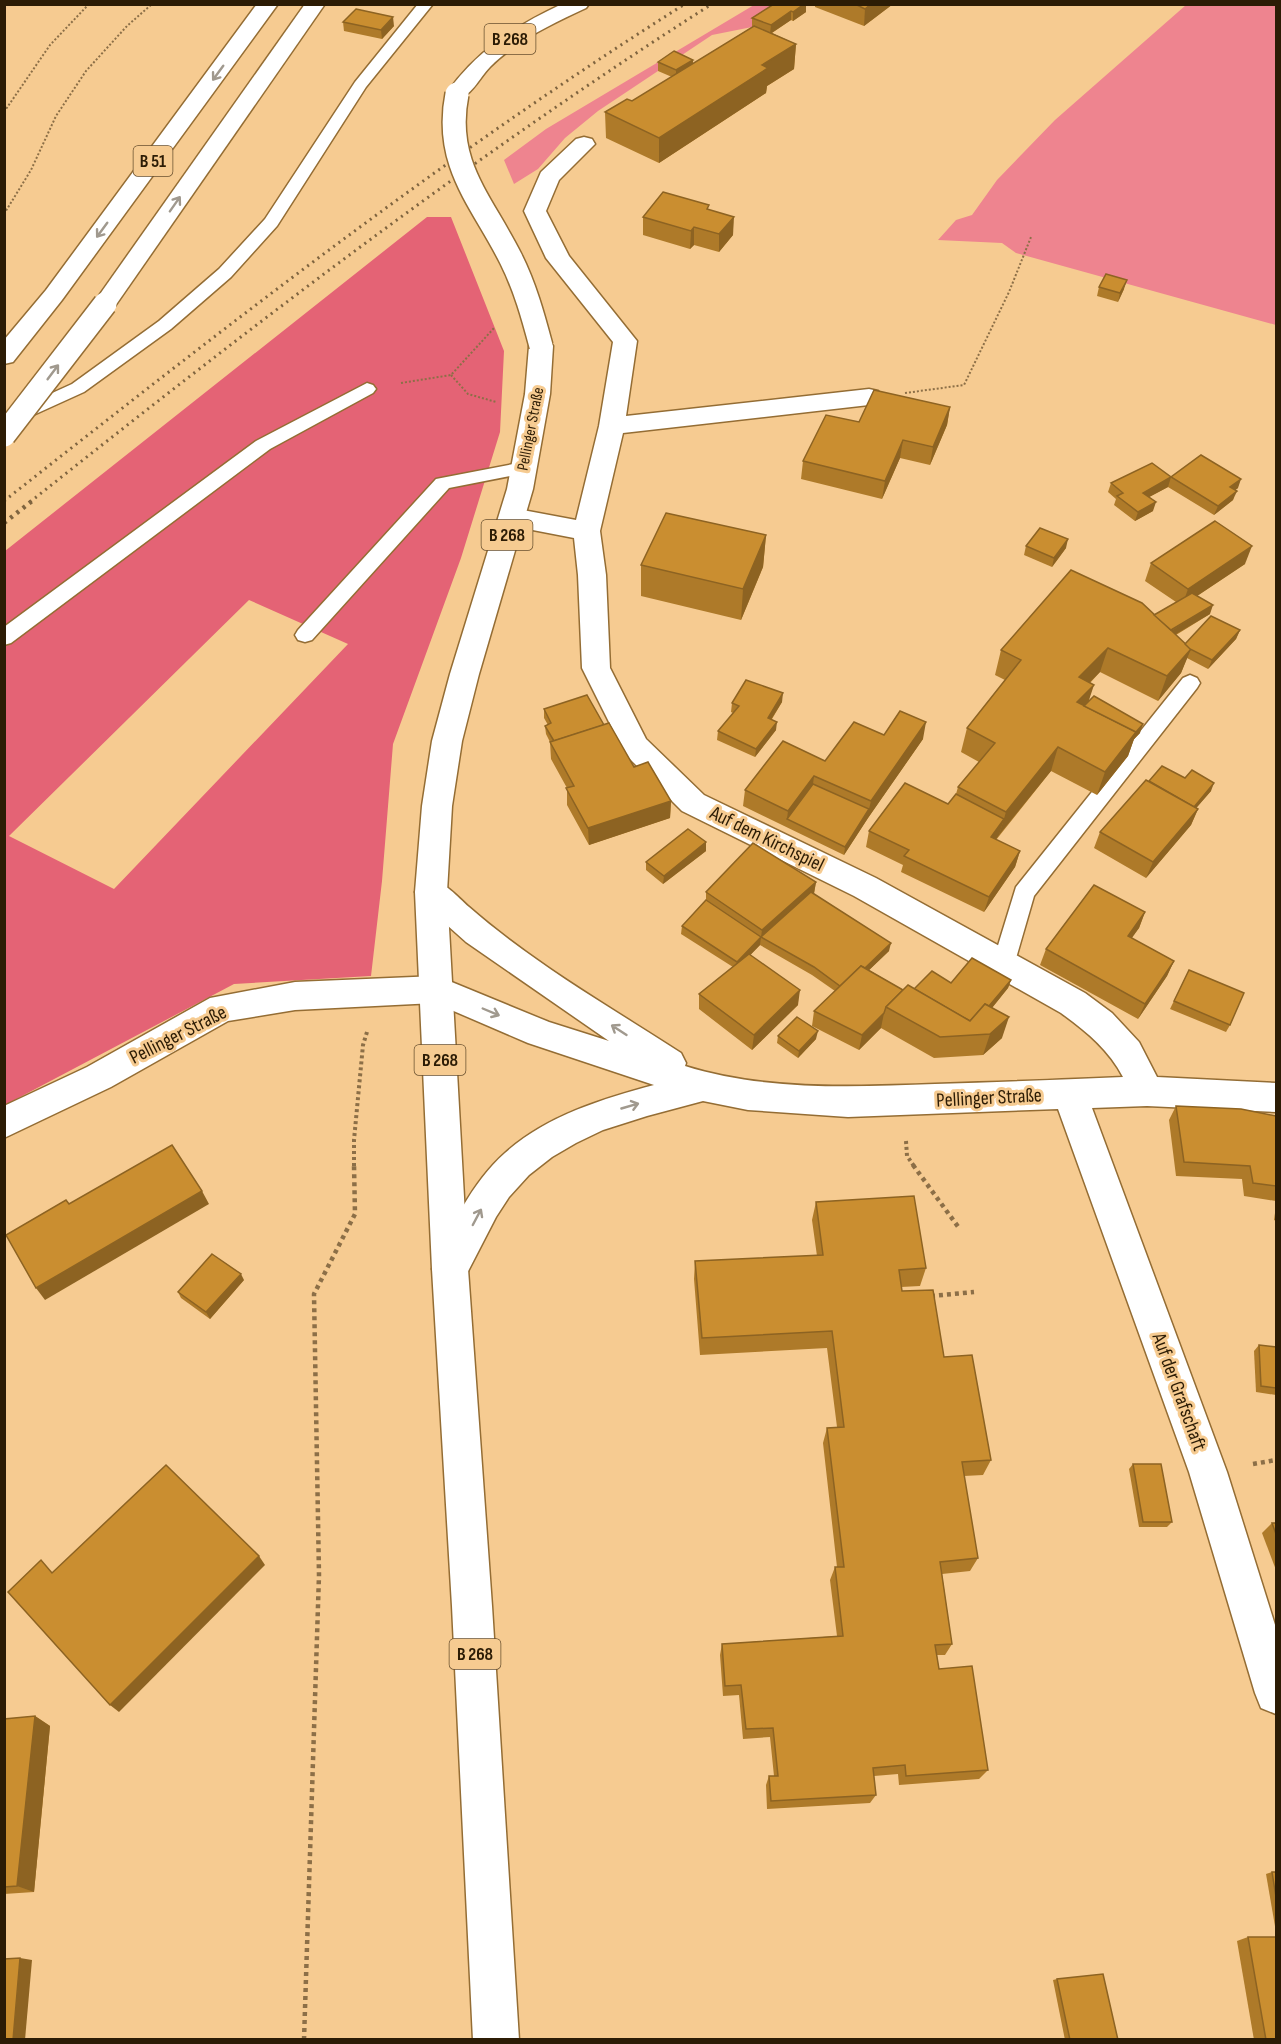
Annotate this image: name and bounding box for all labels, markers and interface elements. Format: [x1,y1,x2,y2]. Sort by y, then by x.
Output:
road number: B 268 [484,24,536,54]
one-way arrow [212,65,224,81]
road number: B 51 [134,146,172,176]
one-way arrow [169,197,181,213]
one-way arrow [96,222,108,238]
one-way arrow [46,364,59,380]
street label: Pellinger Straße [514,386,548,472]
road number: B 268 [482,520,532,550]
street label: Auf dem Kirchspiel [705,801,828,877]
street label: Pellinger Straße [125,1000,231,1070]
one-way arrow [481,1007,499,1018]
one-way arrow [611,1024,628,1036]
road number: B 268 [414,1045,466,1075]
street label: Pellinger Straße [936,1083,1042,1113]
one-way arrow [621,1100,640,1111]
one-way arrow [472,1209,483,1227]
street label: Auf der Grafschaft [1146,1329,1211,1454]
road number: B 268 [450,1639,500,1669]

